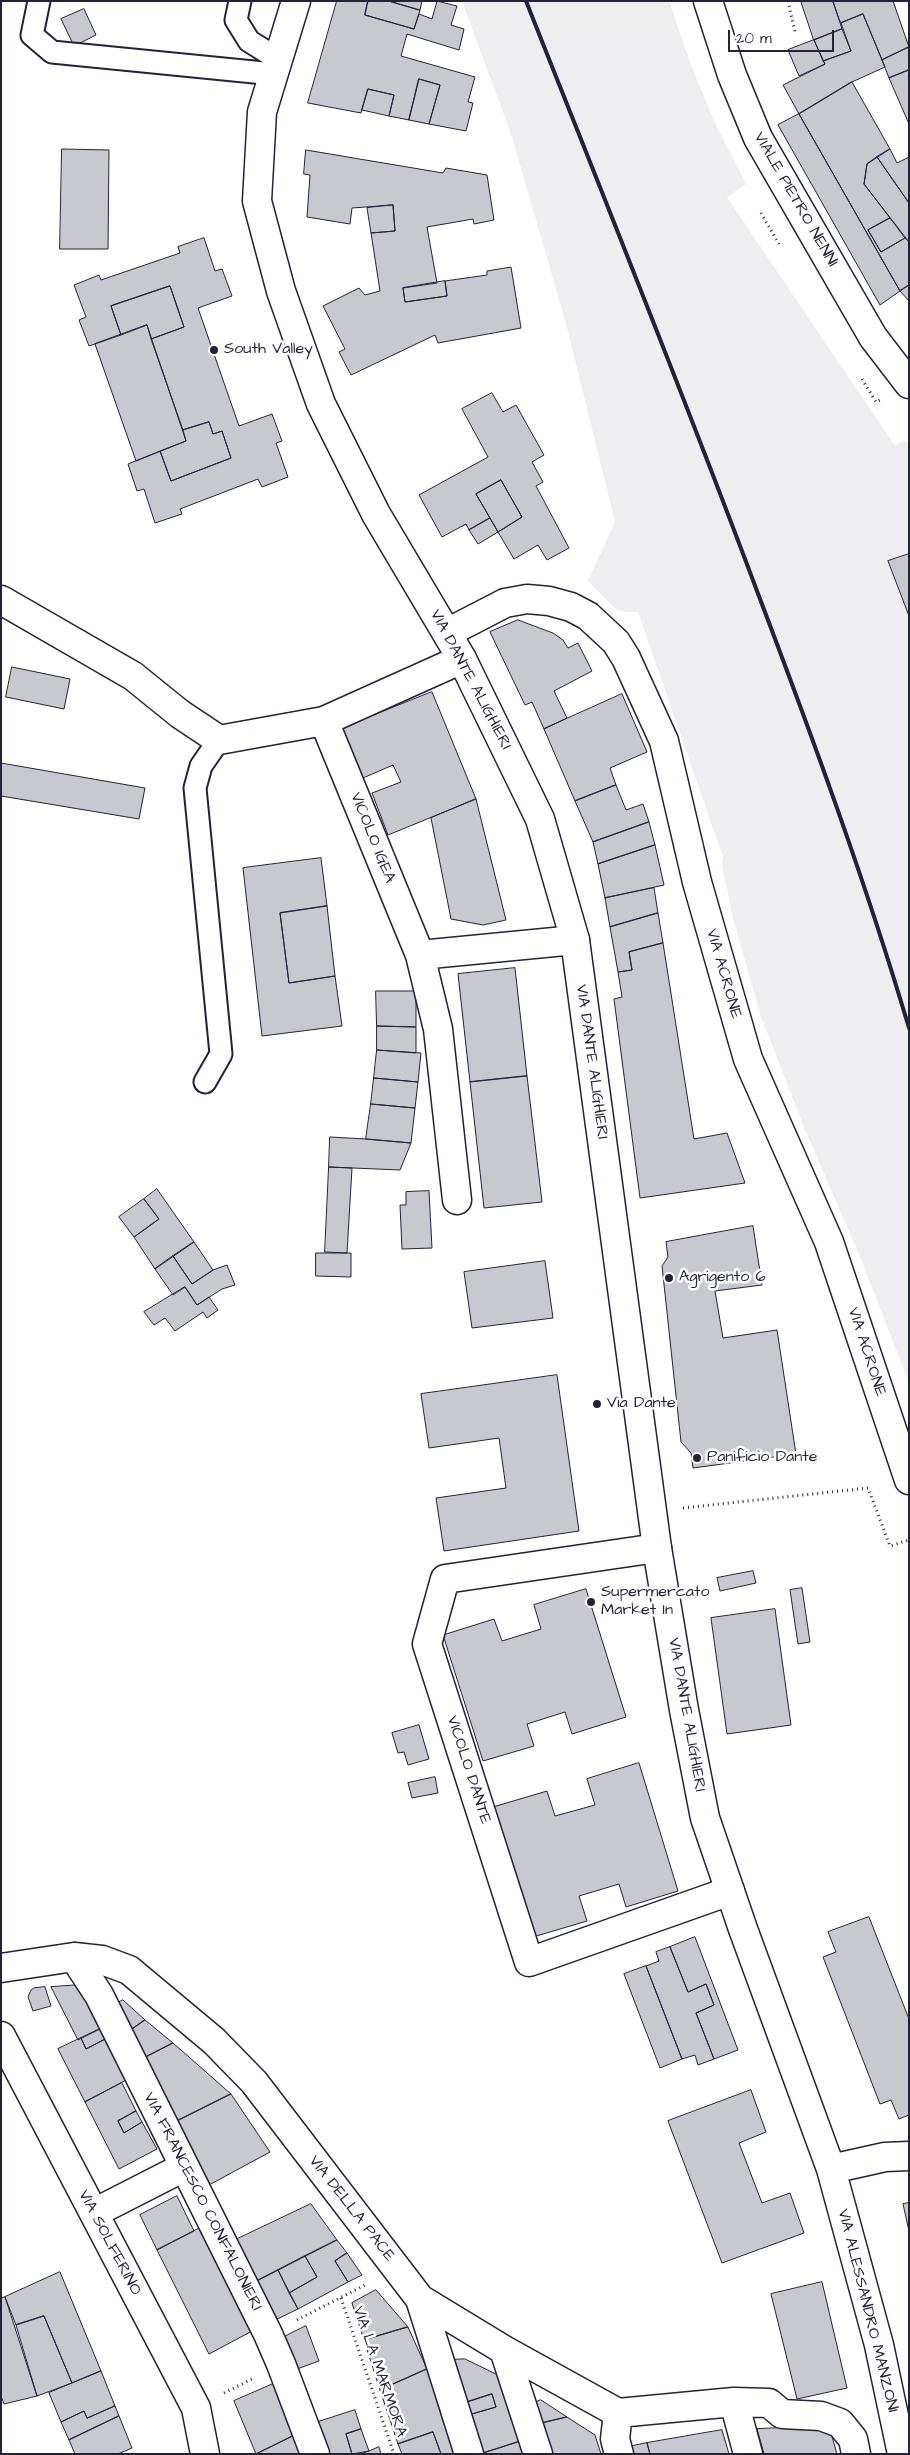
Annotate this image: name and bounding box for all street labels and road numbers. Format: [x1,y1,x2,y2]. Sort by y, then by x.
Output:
street label: VIALE PIETRO NENNI [749,129,841,271]
street label: VIA DANTE ALIGHIERI [425,607,515,753]
street label: VICOLO IGEA [345,790,399,886]
street label: VIA ACRONE [701,927,745,1021]
street label: VIA DANTE ALIGHIERI [571,984,611,1140]
street label: VIA ACRONE [843,1305,889,1399]
street label: VIA DANTE ALIGHIERI [663,1637,709,1793]
street label: VICOLO DANTE [441,1713,495,1827]
street label: VIA FRANCESCO CONFALONIERI [138,2090,266,2314]
street label: VIA DELLA PACE [304,2152,398,2266]
street label: VIA SOLFERINO [73,2187,145,2299]
street label: VIA ALESSANDRO MANZONI [832,2207,902,2415]
street label: VIA LA MARMORA [348,2304,410,2440]

